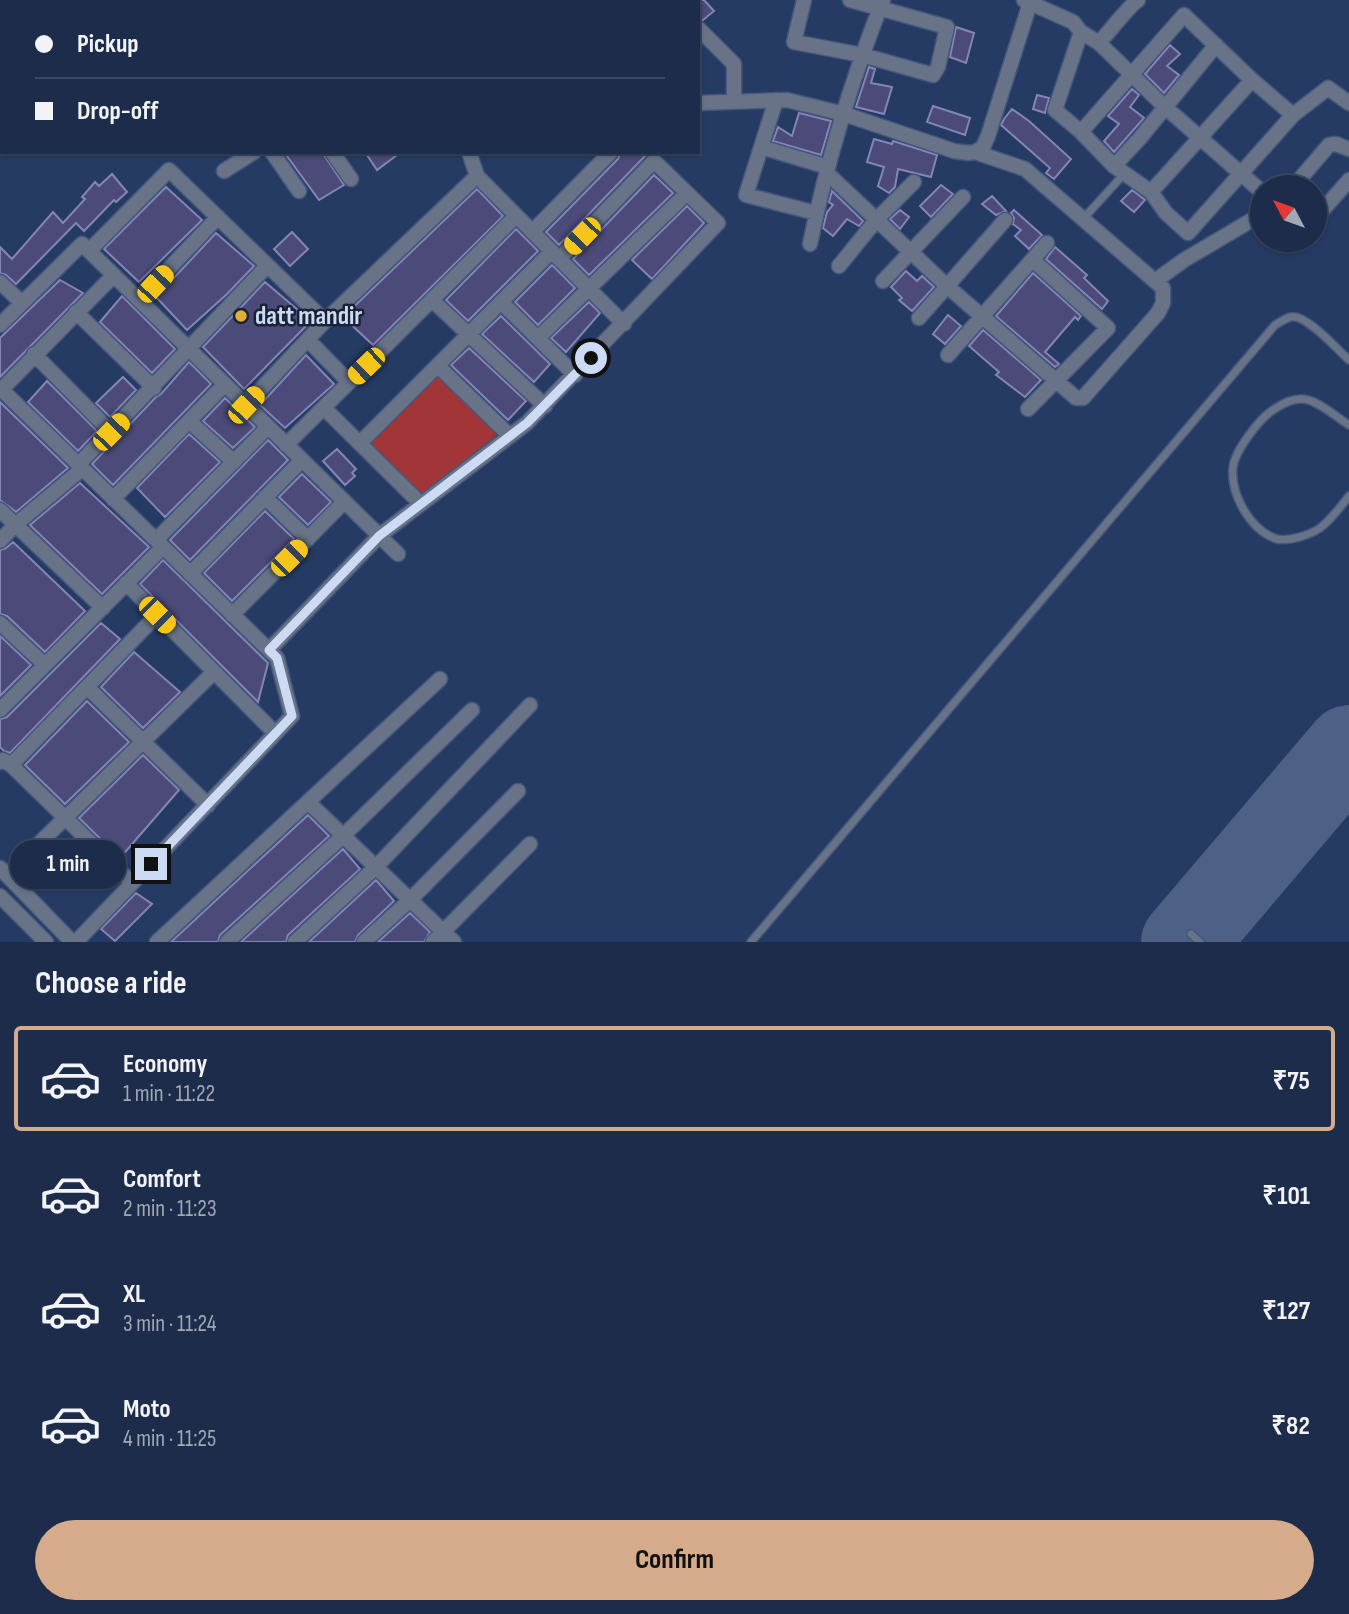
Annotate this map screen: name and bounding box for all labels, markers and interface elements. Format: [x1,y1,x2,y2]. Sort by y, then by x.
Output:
text: Pickup [77,29,139,60]
text: Drop-off [77,96,158,127]
north arrow [1250,175,1326,252]
map controls [1250,175,1327,252]
car [560,214,605,258]
car [133,261,178,307]
place label: datt mandir [255,301,362,332]
marker: datt mandir [233,308,249,324]
route start [575,342,607,374]
car [344,344,389,388]
car [224,382,269,428]
car [89,410,134,454]
car [267,536,312,580]
car [135,593,180,637]
callout: 1 min [11,840,127,888]
route end [135,848,167,880]
text: 1 min [47,850,89,878]
text: Choose a ride [35,964,187,1003]
icon: car [39,1047,102,1110]
text: Economy [123,1049,207,1080]
text: ₹75 [1272,1066,1310,1097]
text: 1 min · 11:22 [123,1080,215,1108]
icon: car [39,1162,102,1225]
text: Comfort [123,1164,201,1195]
text: ₹101 [1262,1181,1310,1212]
text: 2 min · 11:23 [123,1195,217,1223]
icon: car [39,1277,102,1340]
text: XL [123,1279,145,1310]
text: ₹127 [1262,1296,1310,1327]
text: 3 min · 11:24 [123,1310,216,1338]
icon: car [39,1392,102,1455]
text: Moto [123,1394,171,1425]
text: ₹82 [1271,1411,1310,1442]
text: 4 min · 11:25 [123,1425,216,1453]
button: Confirm [35,1520,1314,1600]

